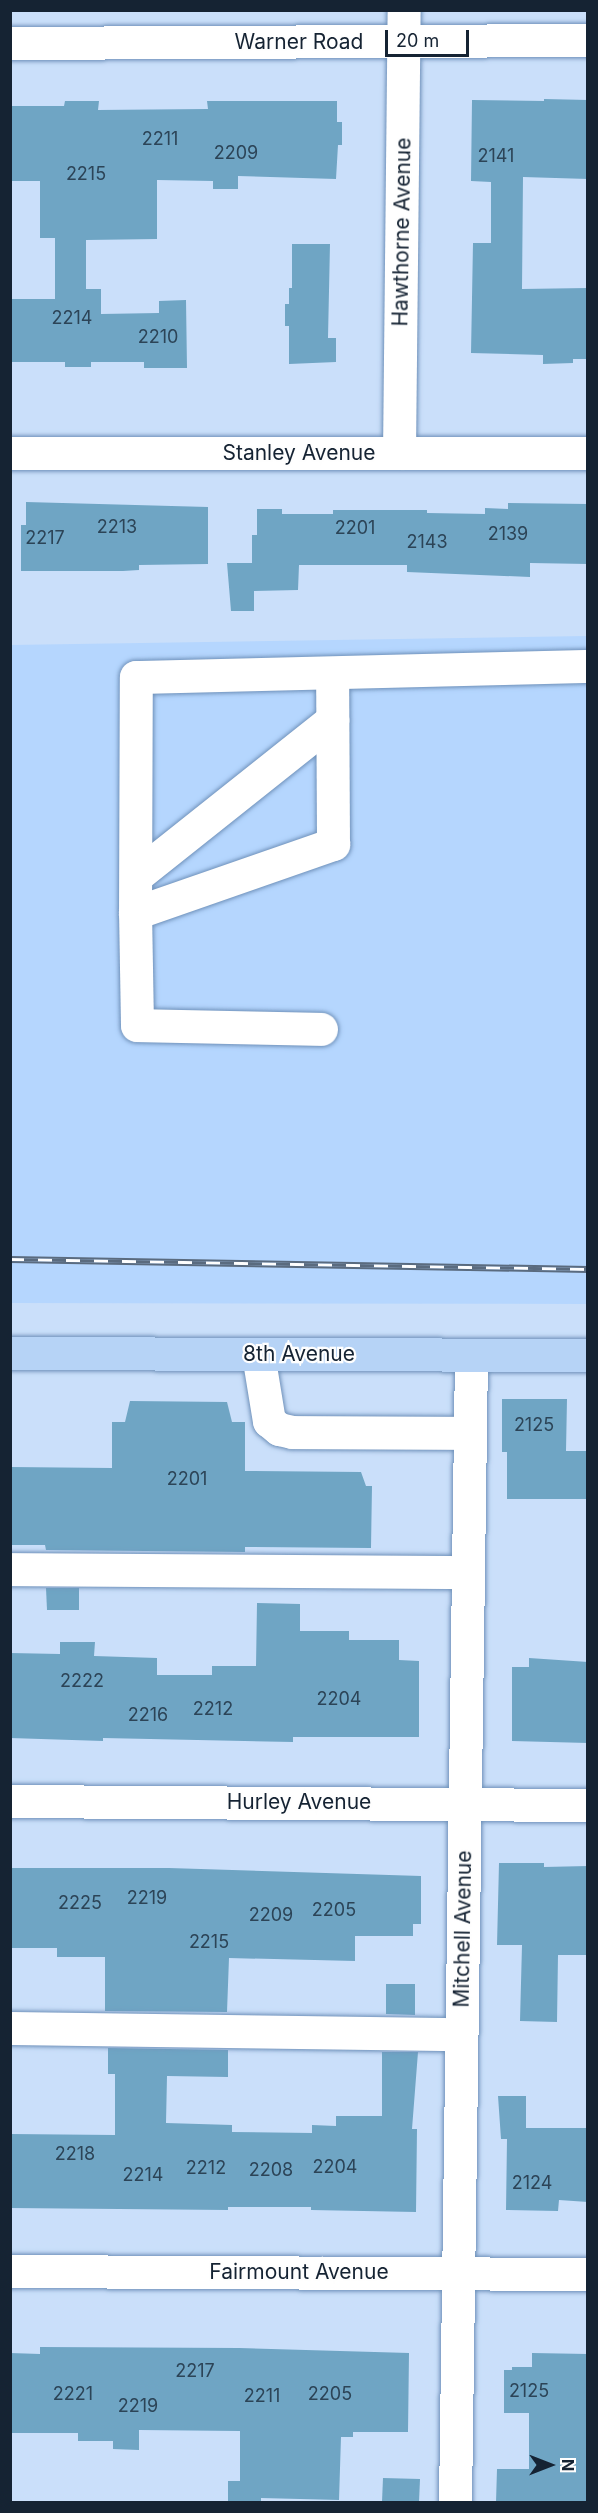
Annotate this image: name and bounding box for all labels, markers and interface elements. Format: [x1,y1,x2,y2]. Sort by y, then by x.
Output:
scale bar [388,18,472,56]
street label: Warner Road [235,29,363,55]
text: 20 m [396,30,439,51]
house number: 2211 [142,128,178,150]
street label: Hawthorne Avenue [388,137,416,327]
house number: 2209 [214,142,258,164]
house number: 2141 [478,145,514,167]
house number: 2215 [66,163,106,185]
house number: 2214 [52,307,92,329]
house number: 2210 [138,326,178,348]
street label: Stanley Avenue [222,440,376,466]
house number: 2213 [97,516,137,538]
house number: 2201 [335,517,375,539]
house number: 2139 [488,523,528,545]
house number: 2217 [25,527,65,549]
house number: 2143 [406,531,448,553]
street label: 8th Avenue [243,1341,355,1367]
house number: 2125 [514,1414,554,1436]
house number: 2201 [167,1468,207,1490]
house number: 2222 [60,1670,104,1692]
house number: 2204 [317,1688,361,1710]
house number: 2212 [193,1698,233,1720]
house number: 2216 [128,1704,168,1726]
street label: Hurley Avenue [227,1789,371,1815]
street label: Mitchell Avenue [449,1850,477,2008]
house number: 2219 [127,1887,167,1909]
house number: 2225 [58,1892,102,1914]
house number: 2205 [312,1899,356,1921]
house number: 2209 [249,1904,293,1926]
house number: 2215 [189,1931,229,1953]
house number: 2218 [55,2143,95,2165]
house number: 2204 [313,2156,357,2178]
house number: 2212 [186,2157,226,2179]
house number: 2208 [249,2159,293,2181]
house number: 2214 [123,2164,163,2186]
house number: 2124 [512,2172,552,2194]
street label: Fairmount Avenue [209,2259,389,2285]
house number: 2217 [175,2360,215,2382]
house number: 2125 [509,2380,549,2402]
house number: 2221 [53,2383,93,2405]
house number: 2205 [308,2383,352,2405]
house number: 2211 [244,2385,280,2407]
house number: 2219 [118,2395,158,2417]
north arrow [520,2435,580,2495]
text: N [558,2459,578,2471]

